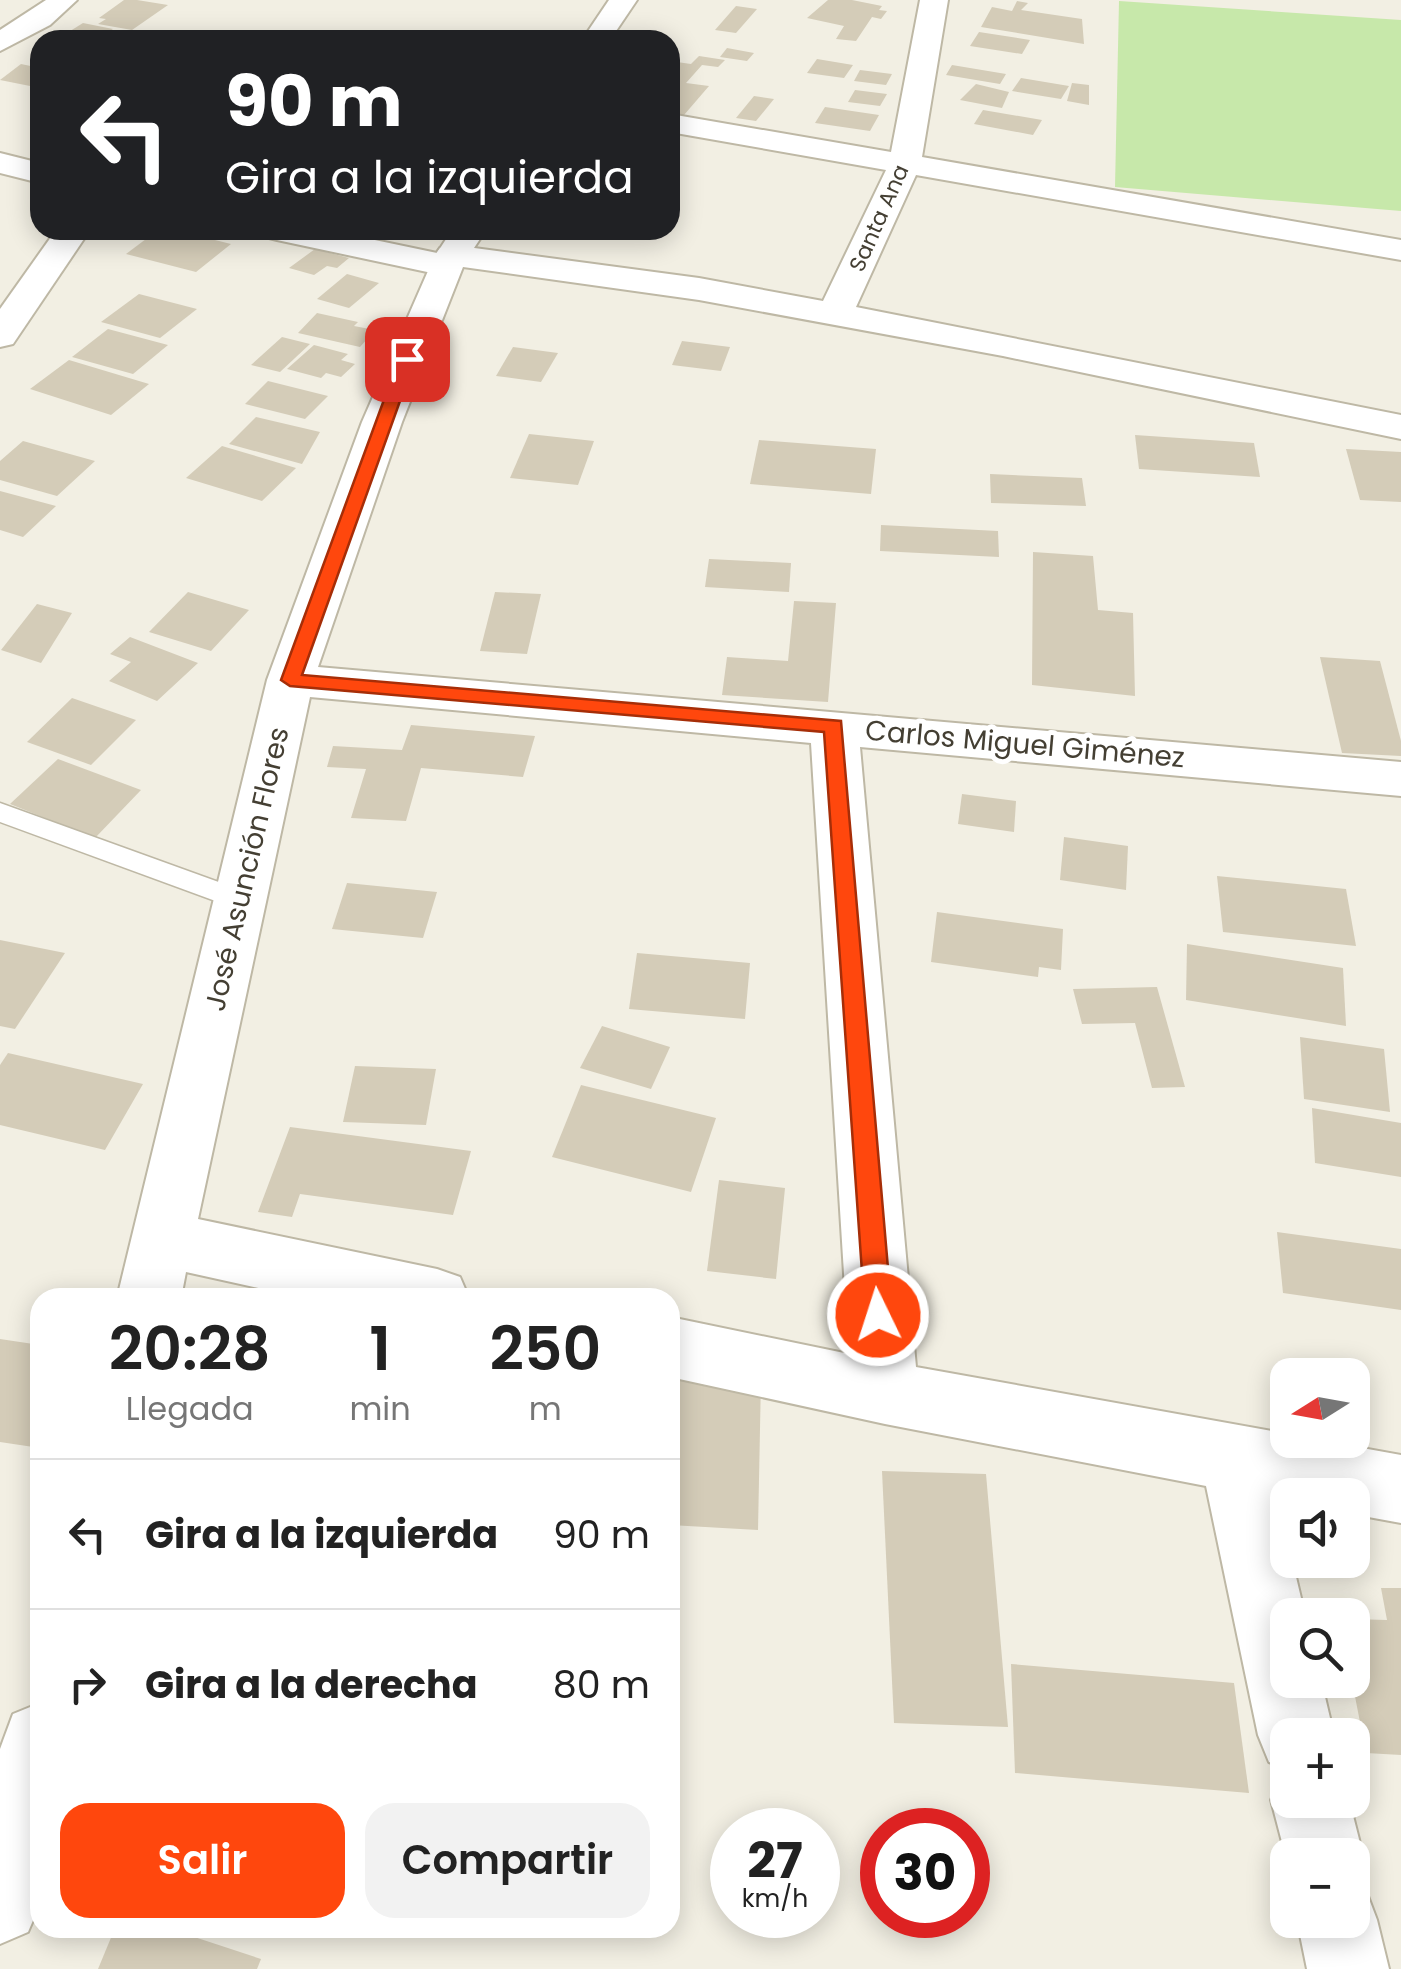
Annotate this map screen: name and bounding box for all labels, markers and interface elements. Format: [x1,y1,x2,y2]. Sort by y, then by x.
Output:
text: 90 m [225,52,403,151]
icon: left [60,70,190,200]
text: Gira a la izquierda [225,146,634,209]
street label: Santa Ana [842,159,916,277]
pin [365,317,450,402]
icon: arrive [380,332,435,387]
street label: Carlos Miguel Giménez [864,711,1186,777]
street label: José Asunción Flores [195,723,299,1015]
position arrow [826,1263,930,1367]
text: 20:28 [109,1307,271,1391]
text: 1 [369,1307,391,1391]
text: 250 [489,1307,601,1391]
north arrow [1270,1358,1370,1458]
map controls [1270,1358,1370,1938]
text: Llegada [126,1386,254,1431]
text: min [349,1386,411,1431]
text: m [529,1386,562,1431]
button: sound [1270,1478,1370,1578]
icon: left [60,1507,115,1562]
text: Gira a la izquierda [145,1508,498,1561]
text: 90 m [553,1508,650,1561]
button: search [1270,1598,1370,1698]
icon: right [60,1657,115,1712]
text: Gira a la derecha [145,1658,478,1711]
text: 80 m [553,1658,650,1711]
button: + [1270,1718,1370,1818]
button: Salir [60,1803,345,1918]
button: Compartir [365,1803,650,1918]
speed limit sign: 30 [860,1808,990,1938]
text: 27 [747,1825,803,1896]
button: − [1270,1838,1370,1938]
text: km/h [742,1881,808,1916]

